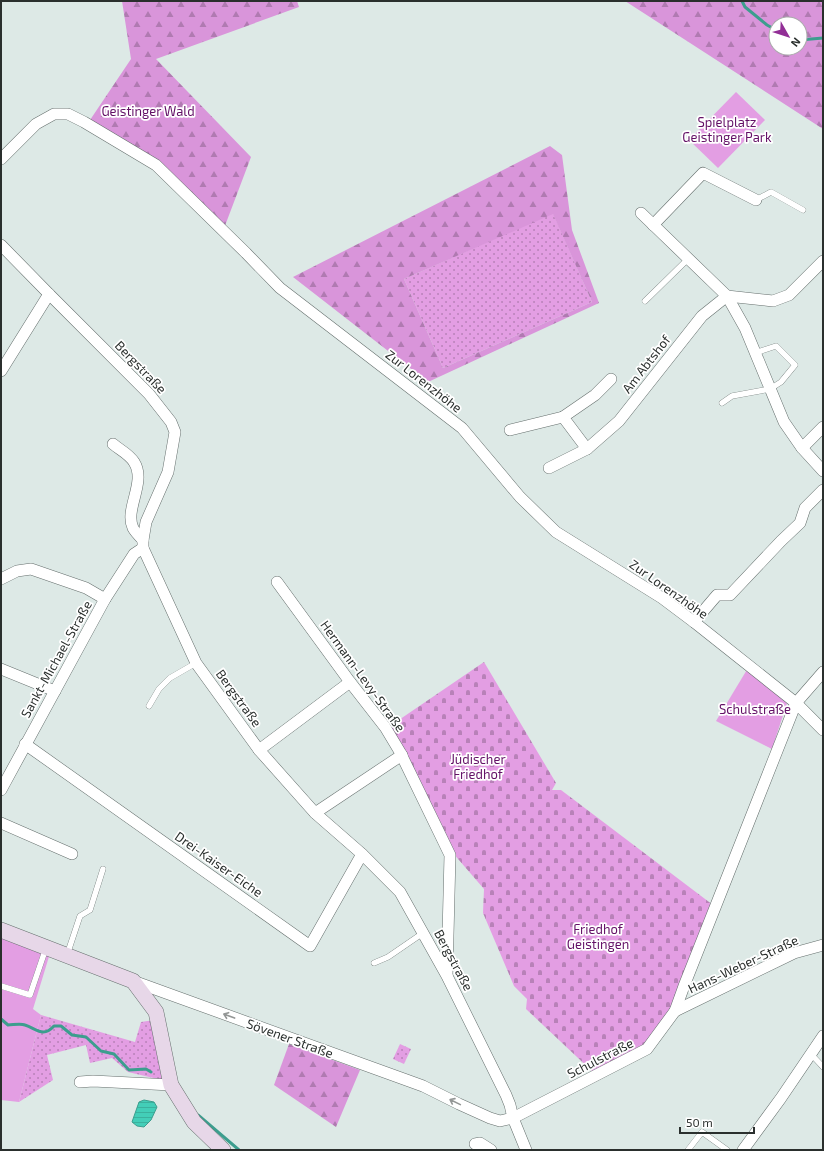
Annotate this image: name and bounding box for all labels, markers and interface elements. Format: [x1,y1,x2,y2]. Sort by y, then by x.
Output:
north arrow [768,16,808,56]
text: N [789,35,804,50]
park label: Geistinger Wald [101,103,195,119]
park label: Spielplatz Geistinger Park [682,114,772,145]
street label: Am Abtshof [618,331,674,396]
street label: Bergstraße [112,337,170,397]
street label: Zur Lorenzhöhe [383,346,465,416]
street label: Zur Lorenzhöhe [627,556,711,622]
street label: Sankt-Michael-Straße [17,598,95,720]
street label: Hermann-Levy-Straße [317,617,409,735]
street label: Bergstraße [213,666,265,730]
park label: Schulstraße [719,701,791,717]
park label: Jüdischer Friedhof [450,751,506,782]
street label: Drei-Kaiser-Eiche [172,828,266,900]
park label: Friedhof Geistingen [567,921,629,952]
street label: Bergstraße [431,927,477,993]
street label: Hans-Weber-Straße [685,931,801,997]
one-way arrow [223,1011,235,1019]
street label: Sövener Straße [244,1015,336,1061]
street label: Schulstraße [564,1034,636,1082]
one-way arrow [449,1098,461,1105]
scale bar [680,1109,754,1135]
text: 50 m [686,1115,713,1129]

